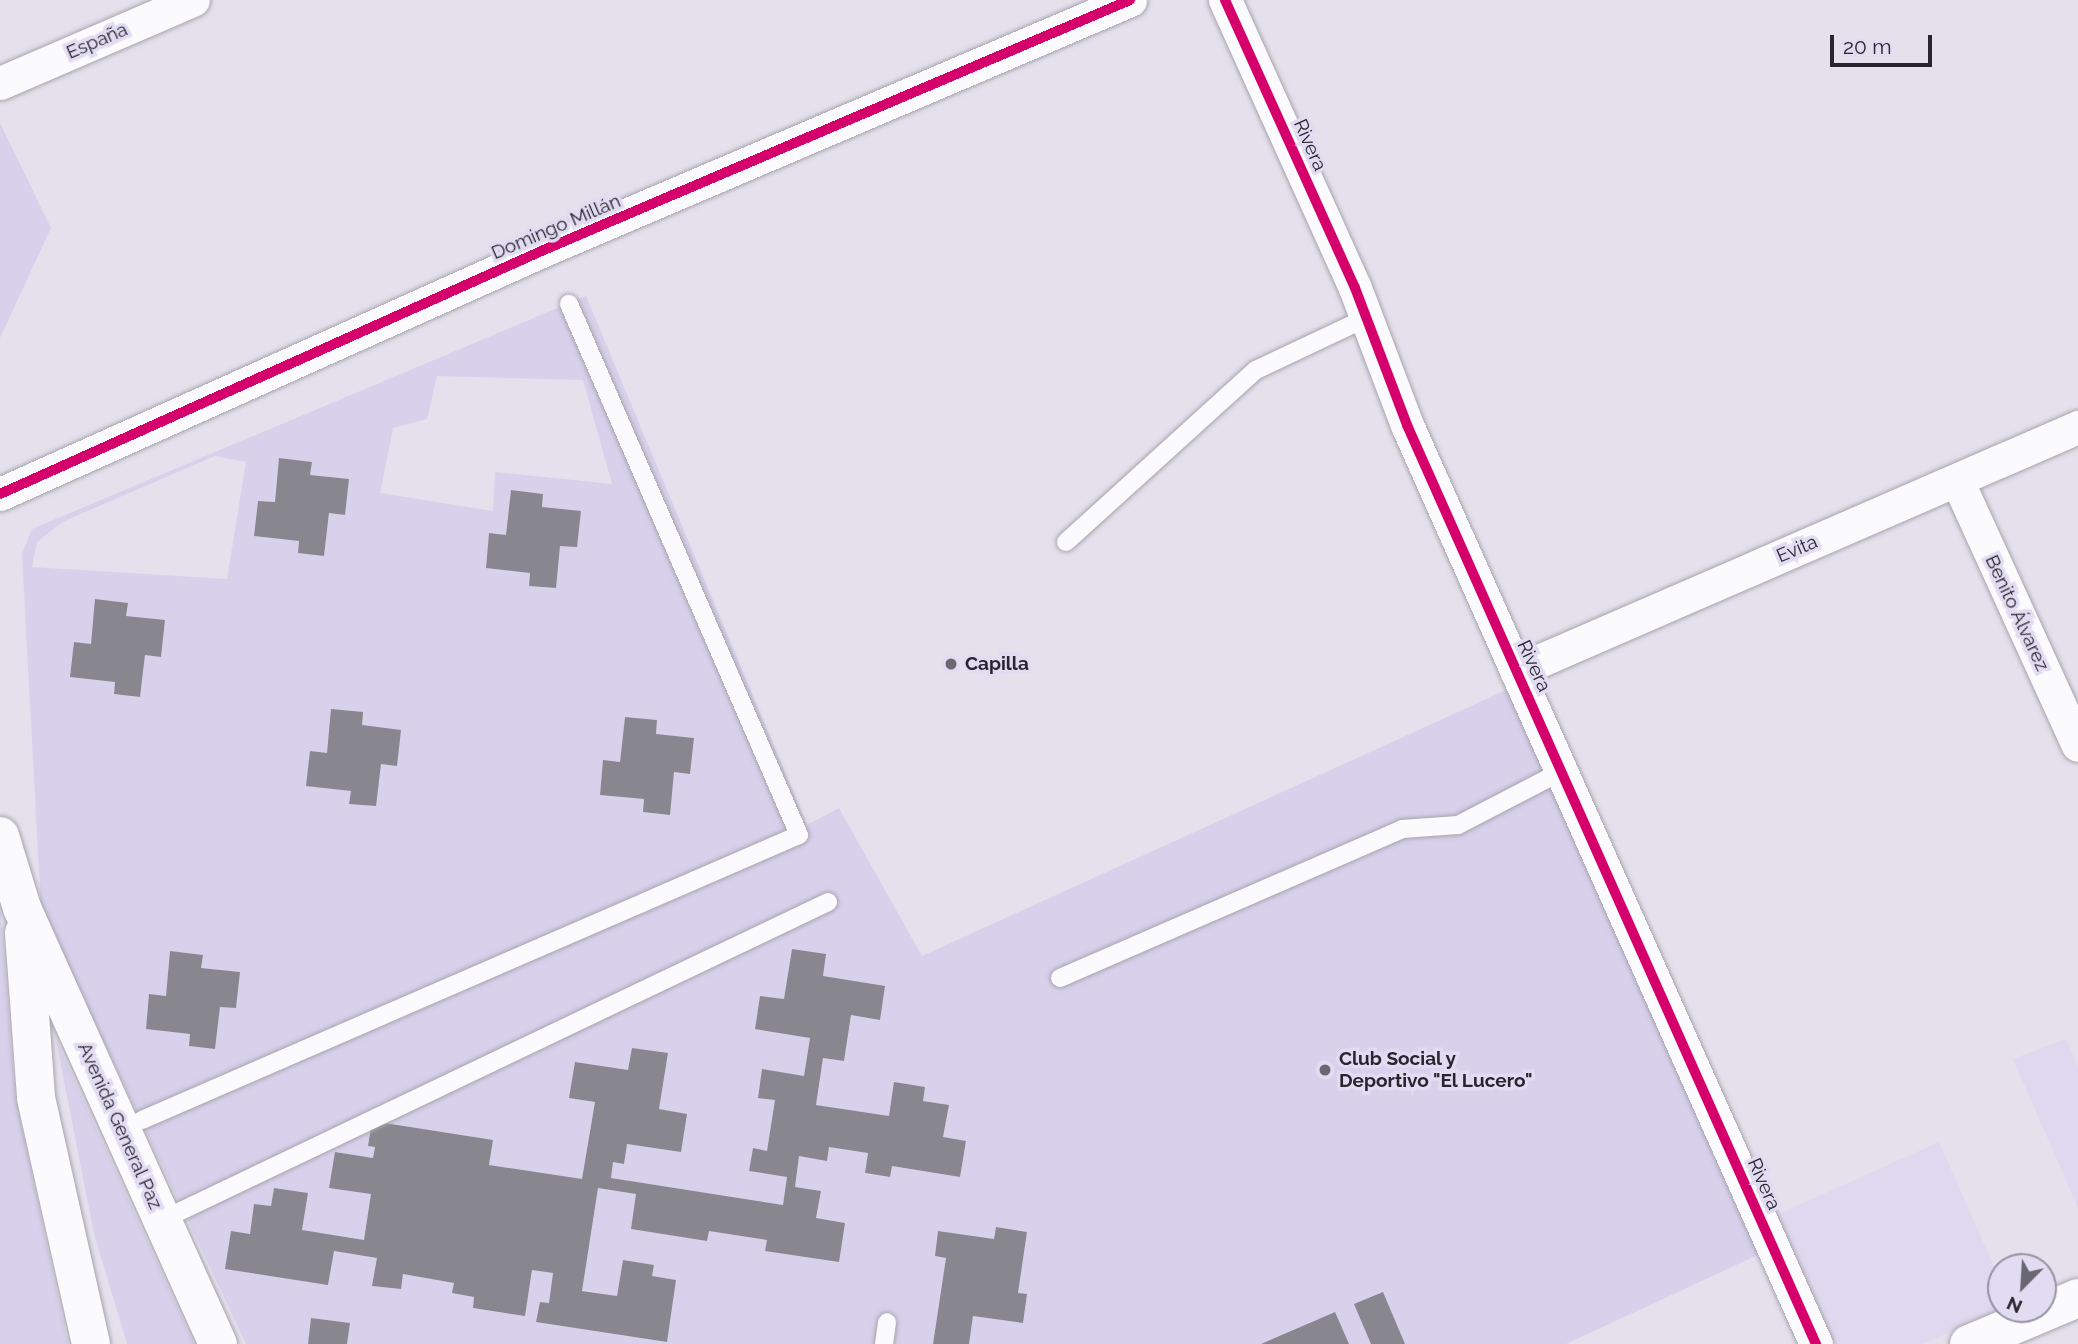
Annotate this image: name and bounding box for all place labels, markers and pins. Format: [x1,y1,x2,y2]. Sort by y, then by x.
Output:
place label: Capilla [965,653,1029,675]
marker: Capilla [943,656,959,672]
place label: Club Social y Deportivo "El Lucero" [1339,1048,1533,1092]
marker: Club Social y Deportivo "El Lucero" [1317,1062,1333,1078]

